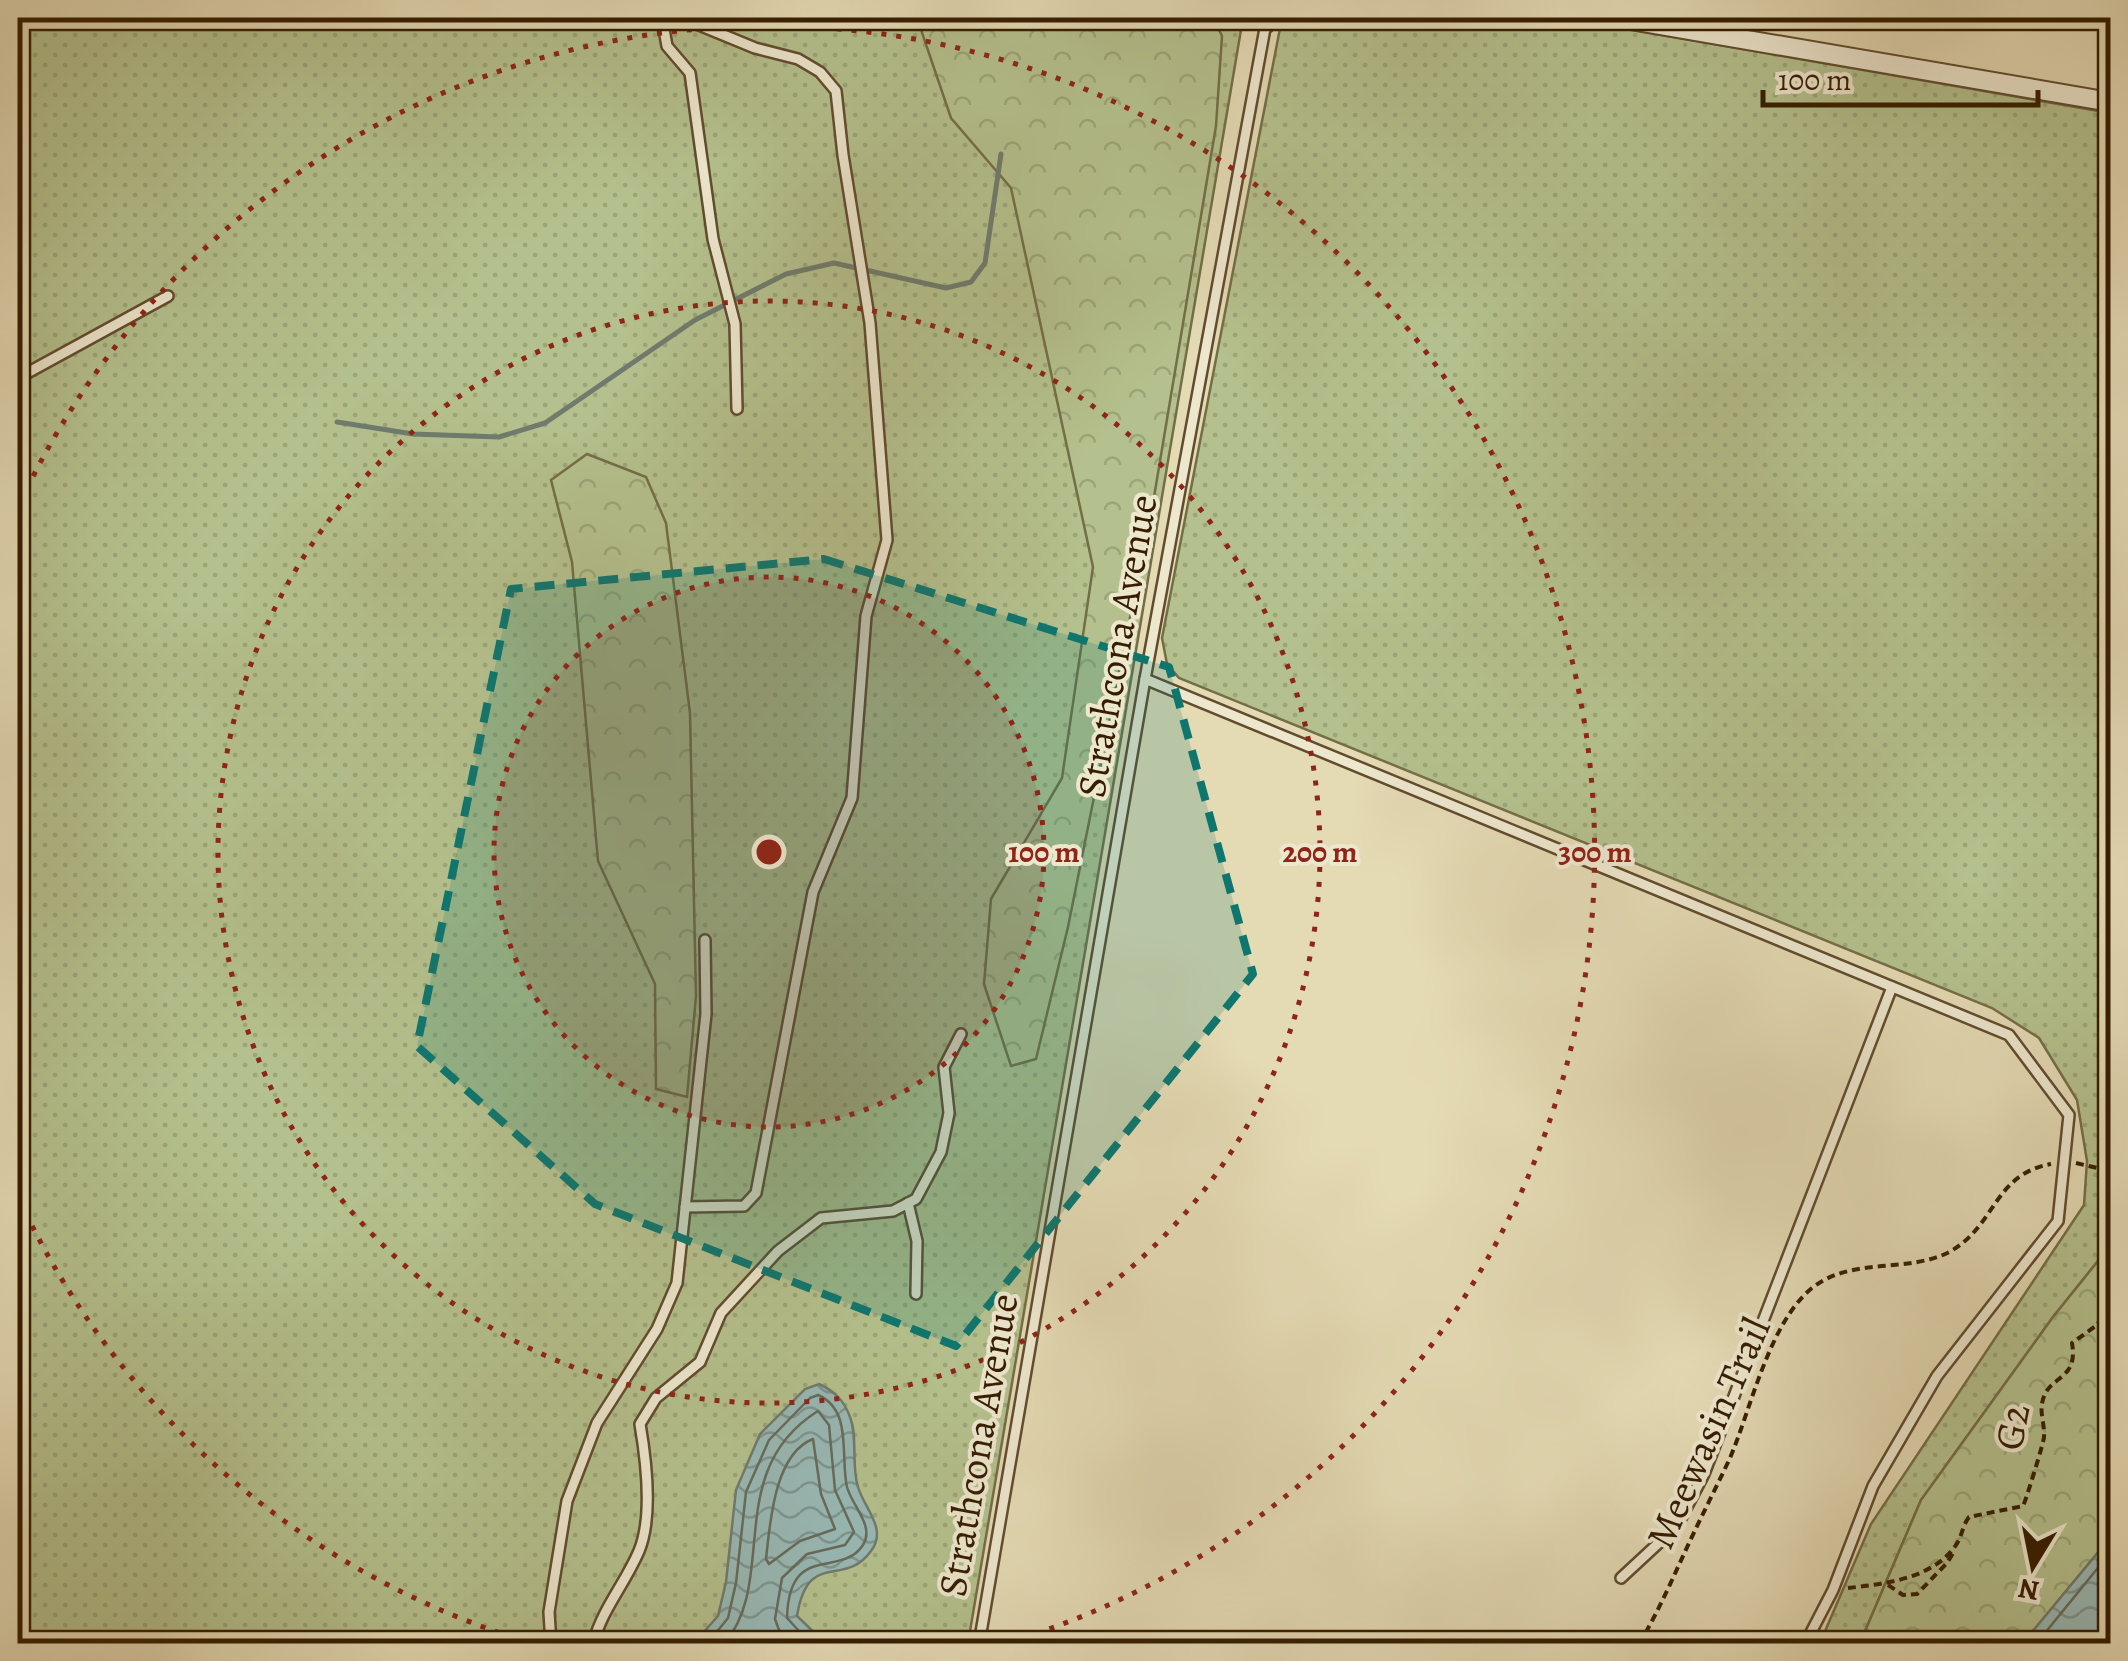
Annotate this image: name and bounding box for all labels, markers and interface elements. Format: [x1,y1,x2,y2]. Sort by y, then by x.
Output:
scale bar [1763,45,2038,107]
text: 100 m [1778,60,1851,100]
street label: Strathcona Avenue [1063,490,1171,802]
text: 100 m [1008,832,1080,872]
text: 200 m [1282,832,1358,872]
text: 300 m [1558,832,1632,872]
centre of rings [751,834,787,870]
street label: Strathcona Avenue [924,1289,1032,1601]
street label: Meewasin Trail [1633,1309,1784,1557]
street label: G2 [1981,1399,2043,1455]
north arrow [1983,1516,2083,1616]
text: N [2015,1569,2042,1610]

